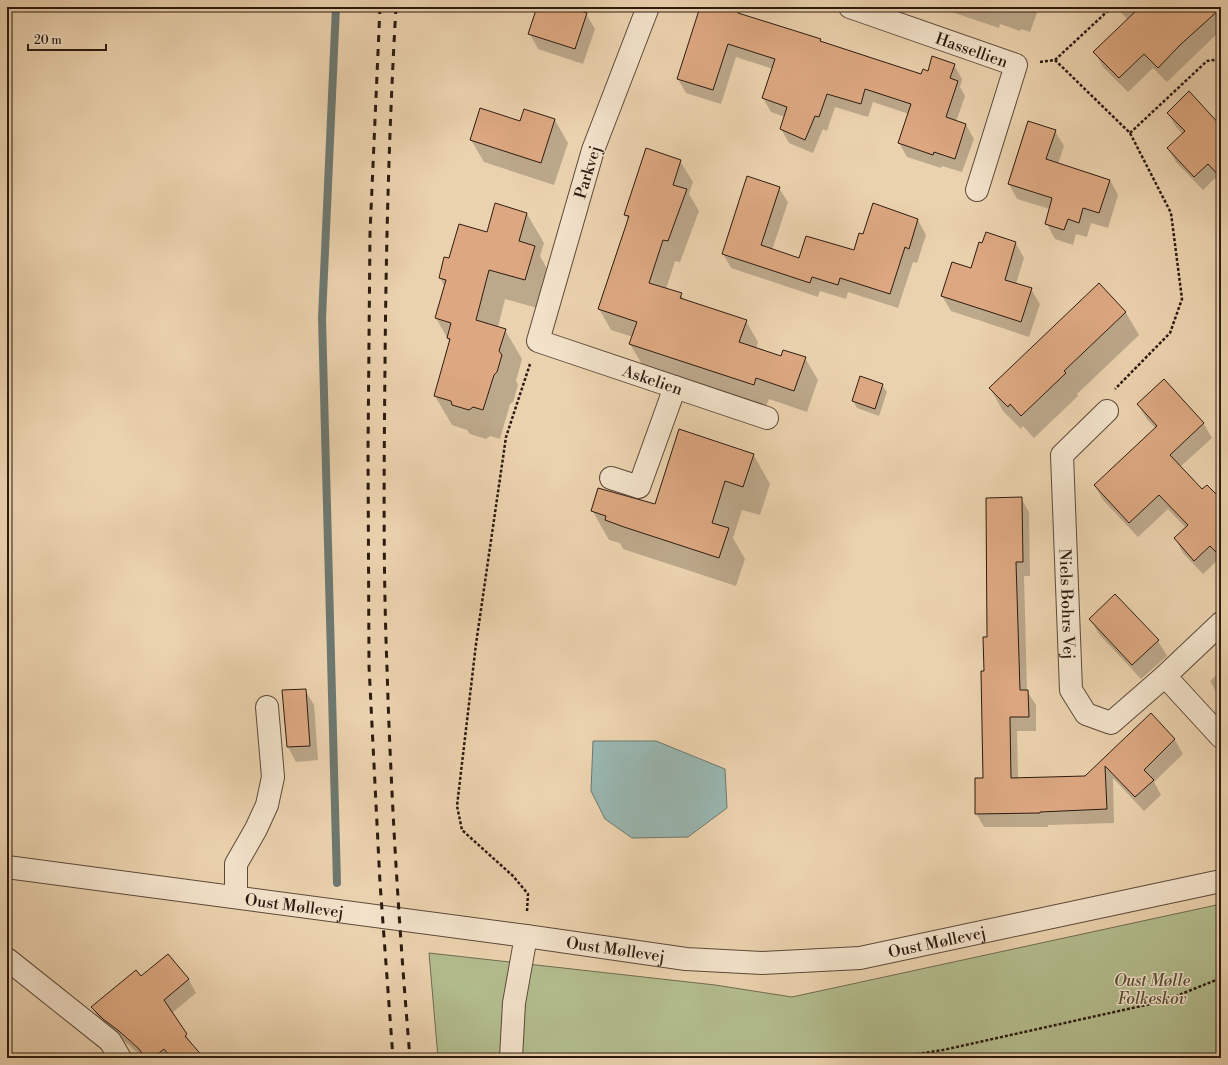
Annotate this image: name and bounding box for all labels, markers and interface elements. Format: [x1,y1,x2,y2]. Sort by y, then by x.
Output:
scale bar [28,26,106,52]
street label: Hassellien [933,29,1011,73]
text: 20 m [34,33,62,48]
street label: Parkvej [570,143,605,201]
street label: Askelien [619,361,685,400]
street label: Niels Bohrs Vej [1055,548,1079,660]
street label: Oust Møllevej [244,890,345,923]
street label: Oust Møllevej [886,922,988,963]
street label: Oust Møllevej [565,933,666,967]
park label: Oust Mølle Folkeskov [1114,971,1191,1009]

